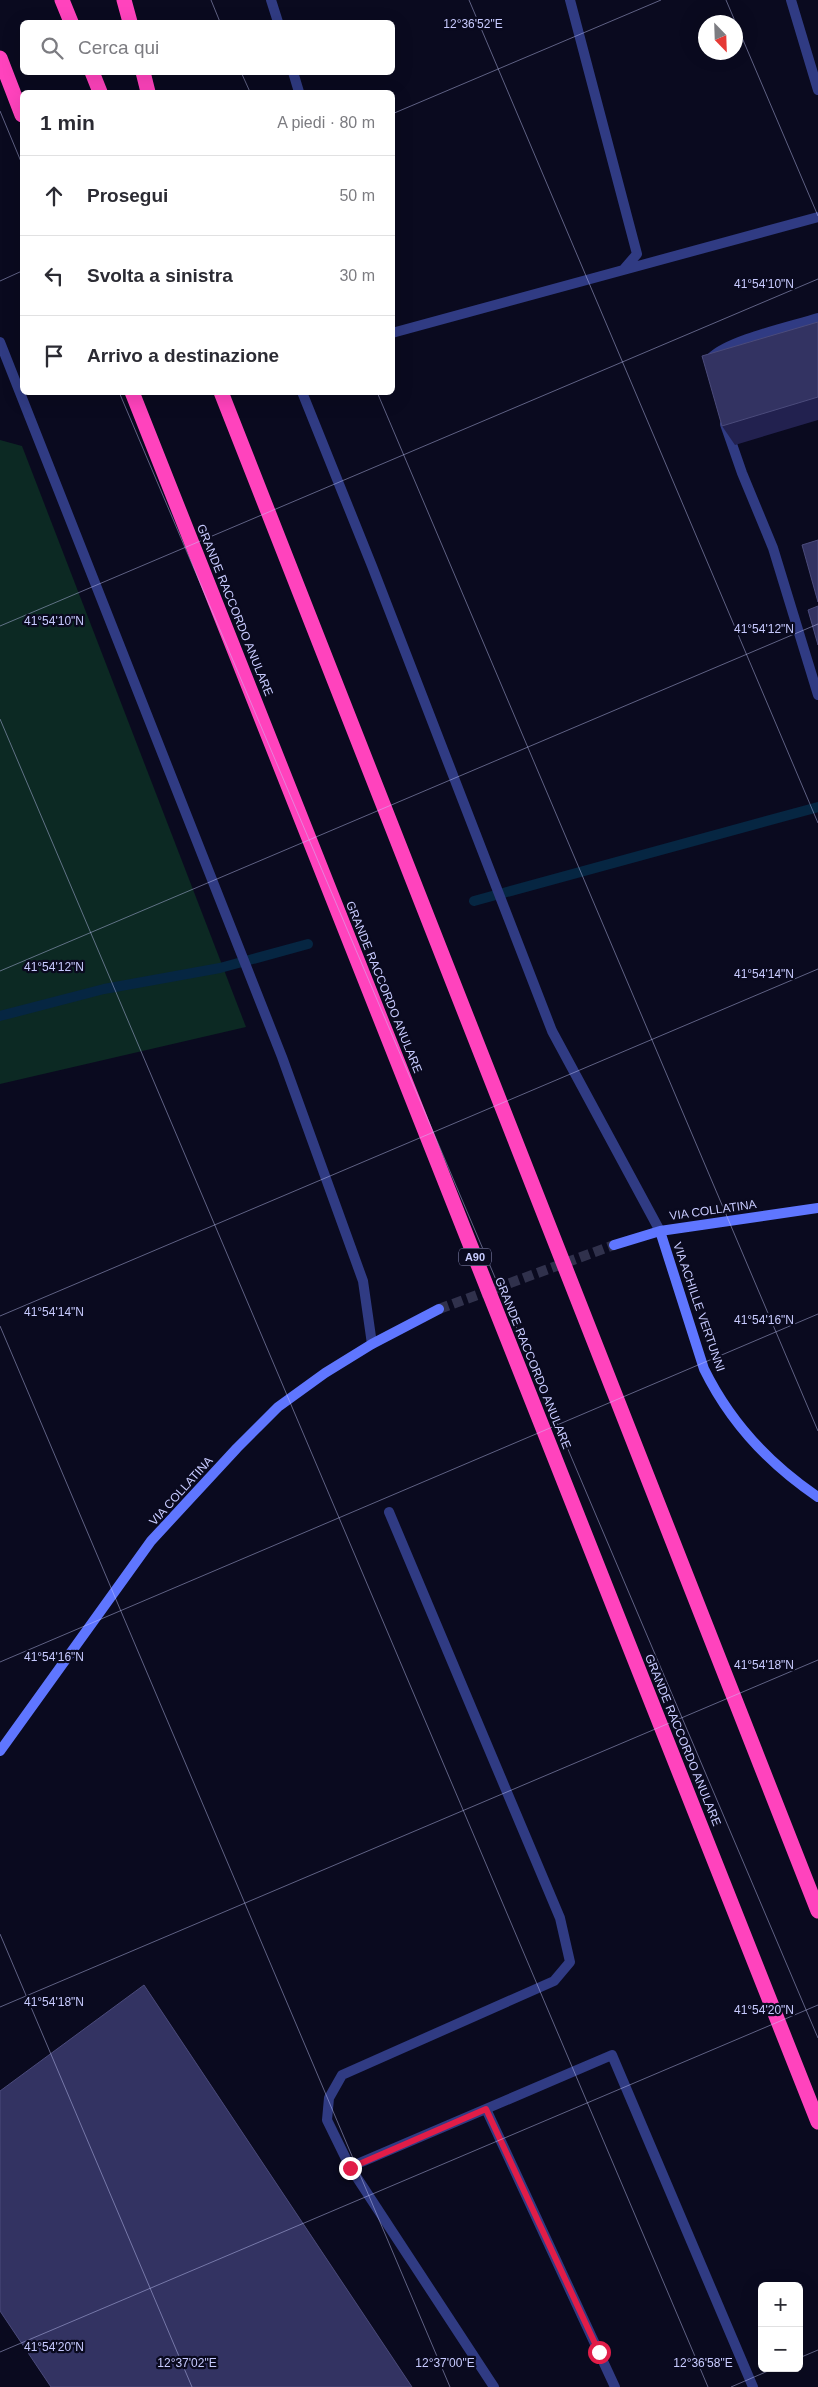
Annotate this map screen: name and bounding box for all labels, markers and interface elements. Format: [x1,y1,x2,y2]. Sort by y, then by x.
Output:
north arrow [698,15,743,60]
text: 12°36'52"E [443,17,503,31]
search box [20,20,395,75]
icon: search [38,34,66,62]
text: Cerca qui [78,37,159,58]
text: 1 min [40,111,95,134]
text: A piedi · 80 m [277,114,375,131]
icon: ahead [40,182,68,210]
text: Prosegui [87,185,168,206]
text: 50 m [339,187,375,204]
icon: left [40,262,68,290]
text: Svolta a sinistra [87,265,233,286]
text: 30 m [339,267,375,284]
text: 41°54'10"N [734,277,794,291]
icon: arrive [40,342,68,370]
text: Arrivo a destinazione [87,345,279,366]
street label: GRANDE RACCORDO ANULARE [194,522,276,698]
text: 41°54'10"N [24,614,84,628]
text: 41°54'12"N [734,622,794,636]
street label: GRANDE RACCORDO ANULARE [343,899,425,1075]
text: 41°54'12"N [24,960,84,974]
text: 41°54'14"N [734,967,794,981]
street label: VIA COLLATINA [669,1197,757,1223]
street label: VIA ACHILLE VERTUNNI [670,1241,728,1373]
road number: A90 [459,1248,491,1266]
street label: GRANDE RACCORDO ANULARE [492,1275,574,1451]
text: 41°54'14"N [24,1305,84,1319]
text: 41°54'16"N [734,1313,794,1327]
street label: VIA COLLATINA [146,1454,216,1528]
text: 41°54'16"N [24,1650,84,1664]
street label: GRANDE RACCORDO ANULARE [642,1652,724,1828]
text: 41°54'18"N [734,1658,794,1672]
text: 41°54'18"N [24,1995,84,2009]
text: 41°54'20"N [734,2003,794,2017]
route end [339,2157,362,2180]
map controls [758,2282,803,2372]
button: + [758,2282,803,2327]
button: − [758,2327,803,2372]
text: 41°54'20"N [24,2340,84,2354]
route start [588,2341,611,2364]
text: 12°37'02"E [157,2356,217,2370]
text: 12°37'00"E [415,2356,475,2370]
text: 12°36'58"E [673,2356,733,2370]

